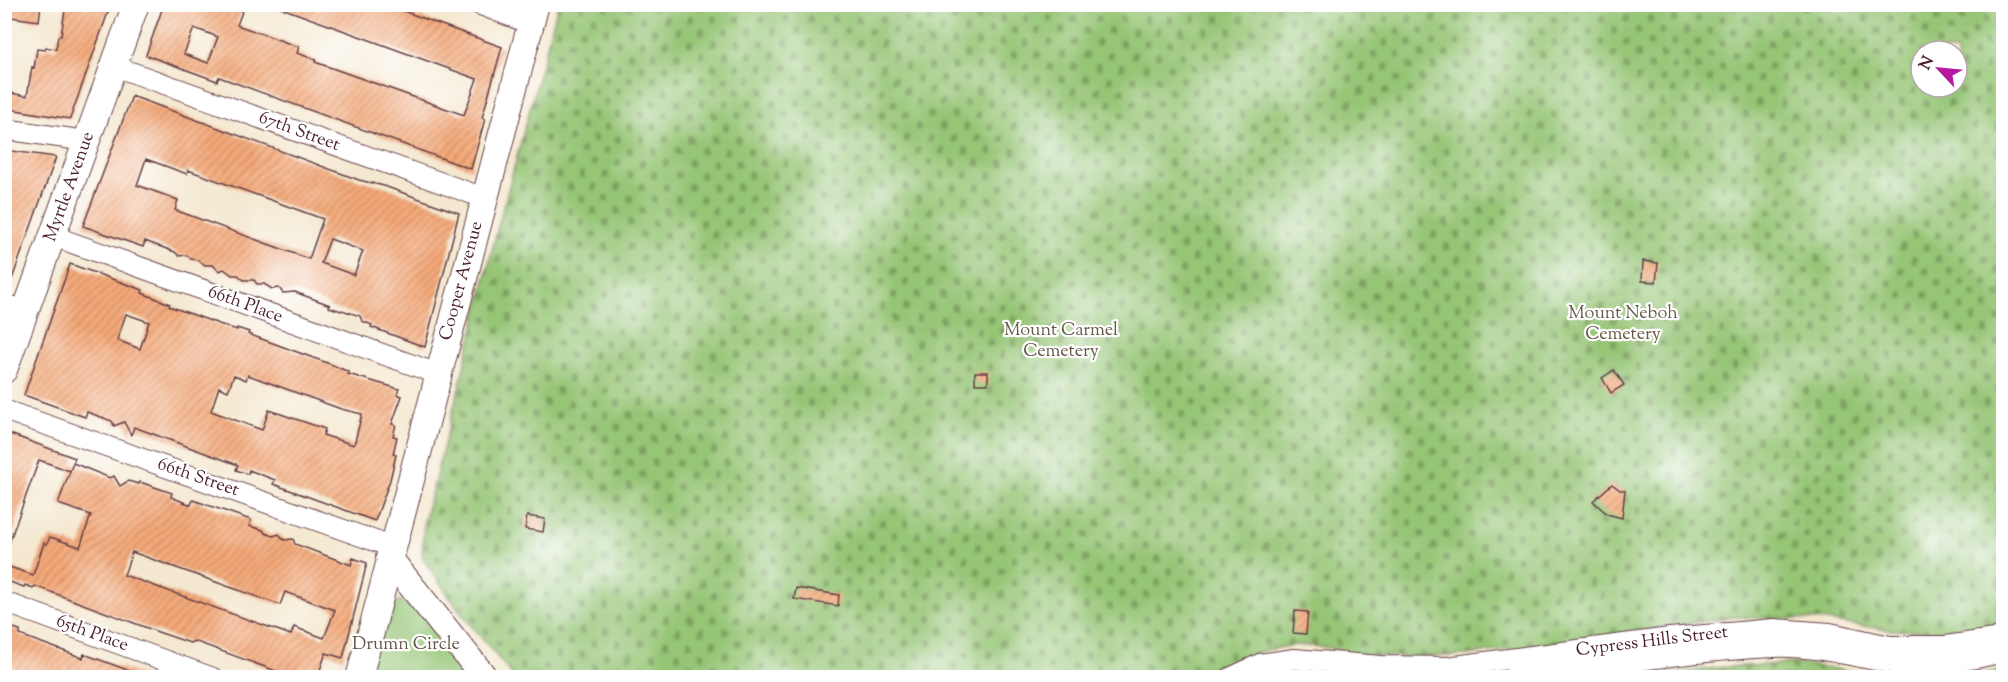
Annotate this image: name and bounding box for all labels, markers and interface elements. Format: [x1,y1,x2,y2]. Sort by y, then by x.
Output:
north arrow [1909,39,1969,99]
text: N [1915,53,1941,74]
street label: 67th Street [255,105,343,159]
street label: Myrtle Avenue [38,128,102,246]
street label: Cooper Avenue [434,218,490,344]
street label: 66th Place [204,279,286,331]
park label: Mount Neboh Cemetery [1568,301,1678,348]
park label: Mount Carmel Cemetery [1004,318,1118,365]
street label: 66th Street [154,452,242,504]
street label: 65th Place [52,609,132,659]
street label: Cypress Hills Street [1574,620,1730,664]
park label: Drumn Circle [352,632,460,658]

